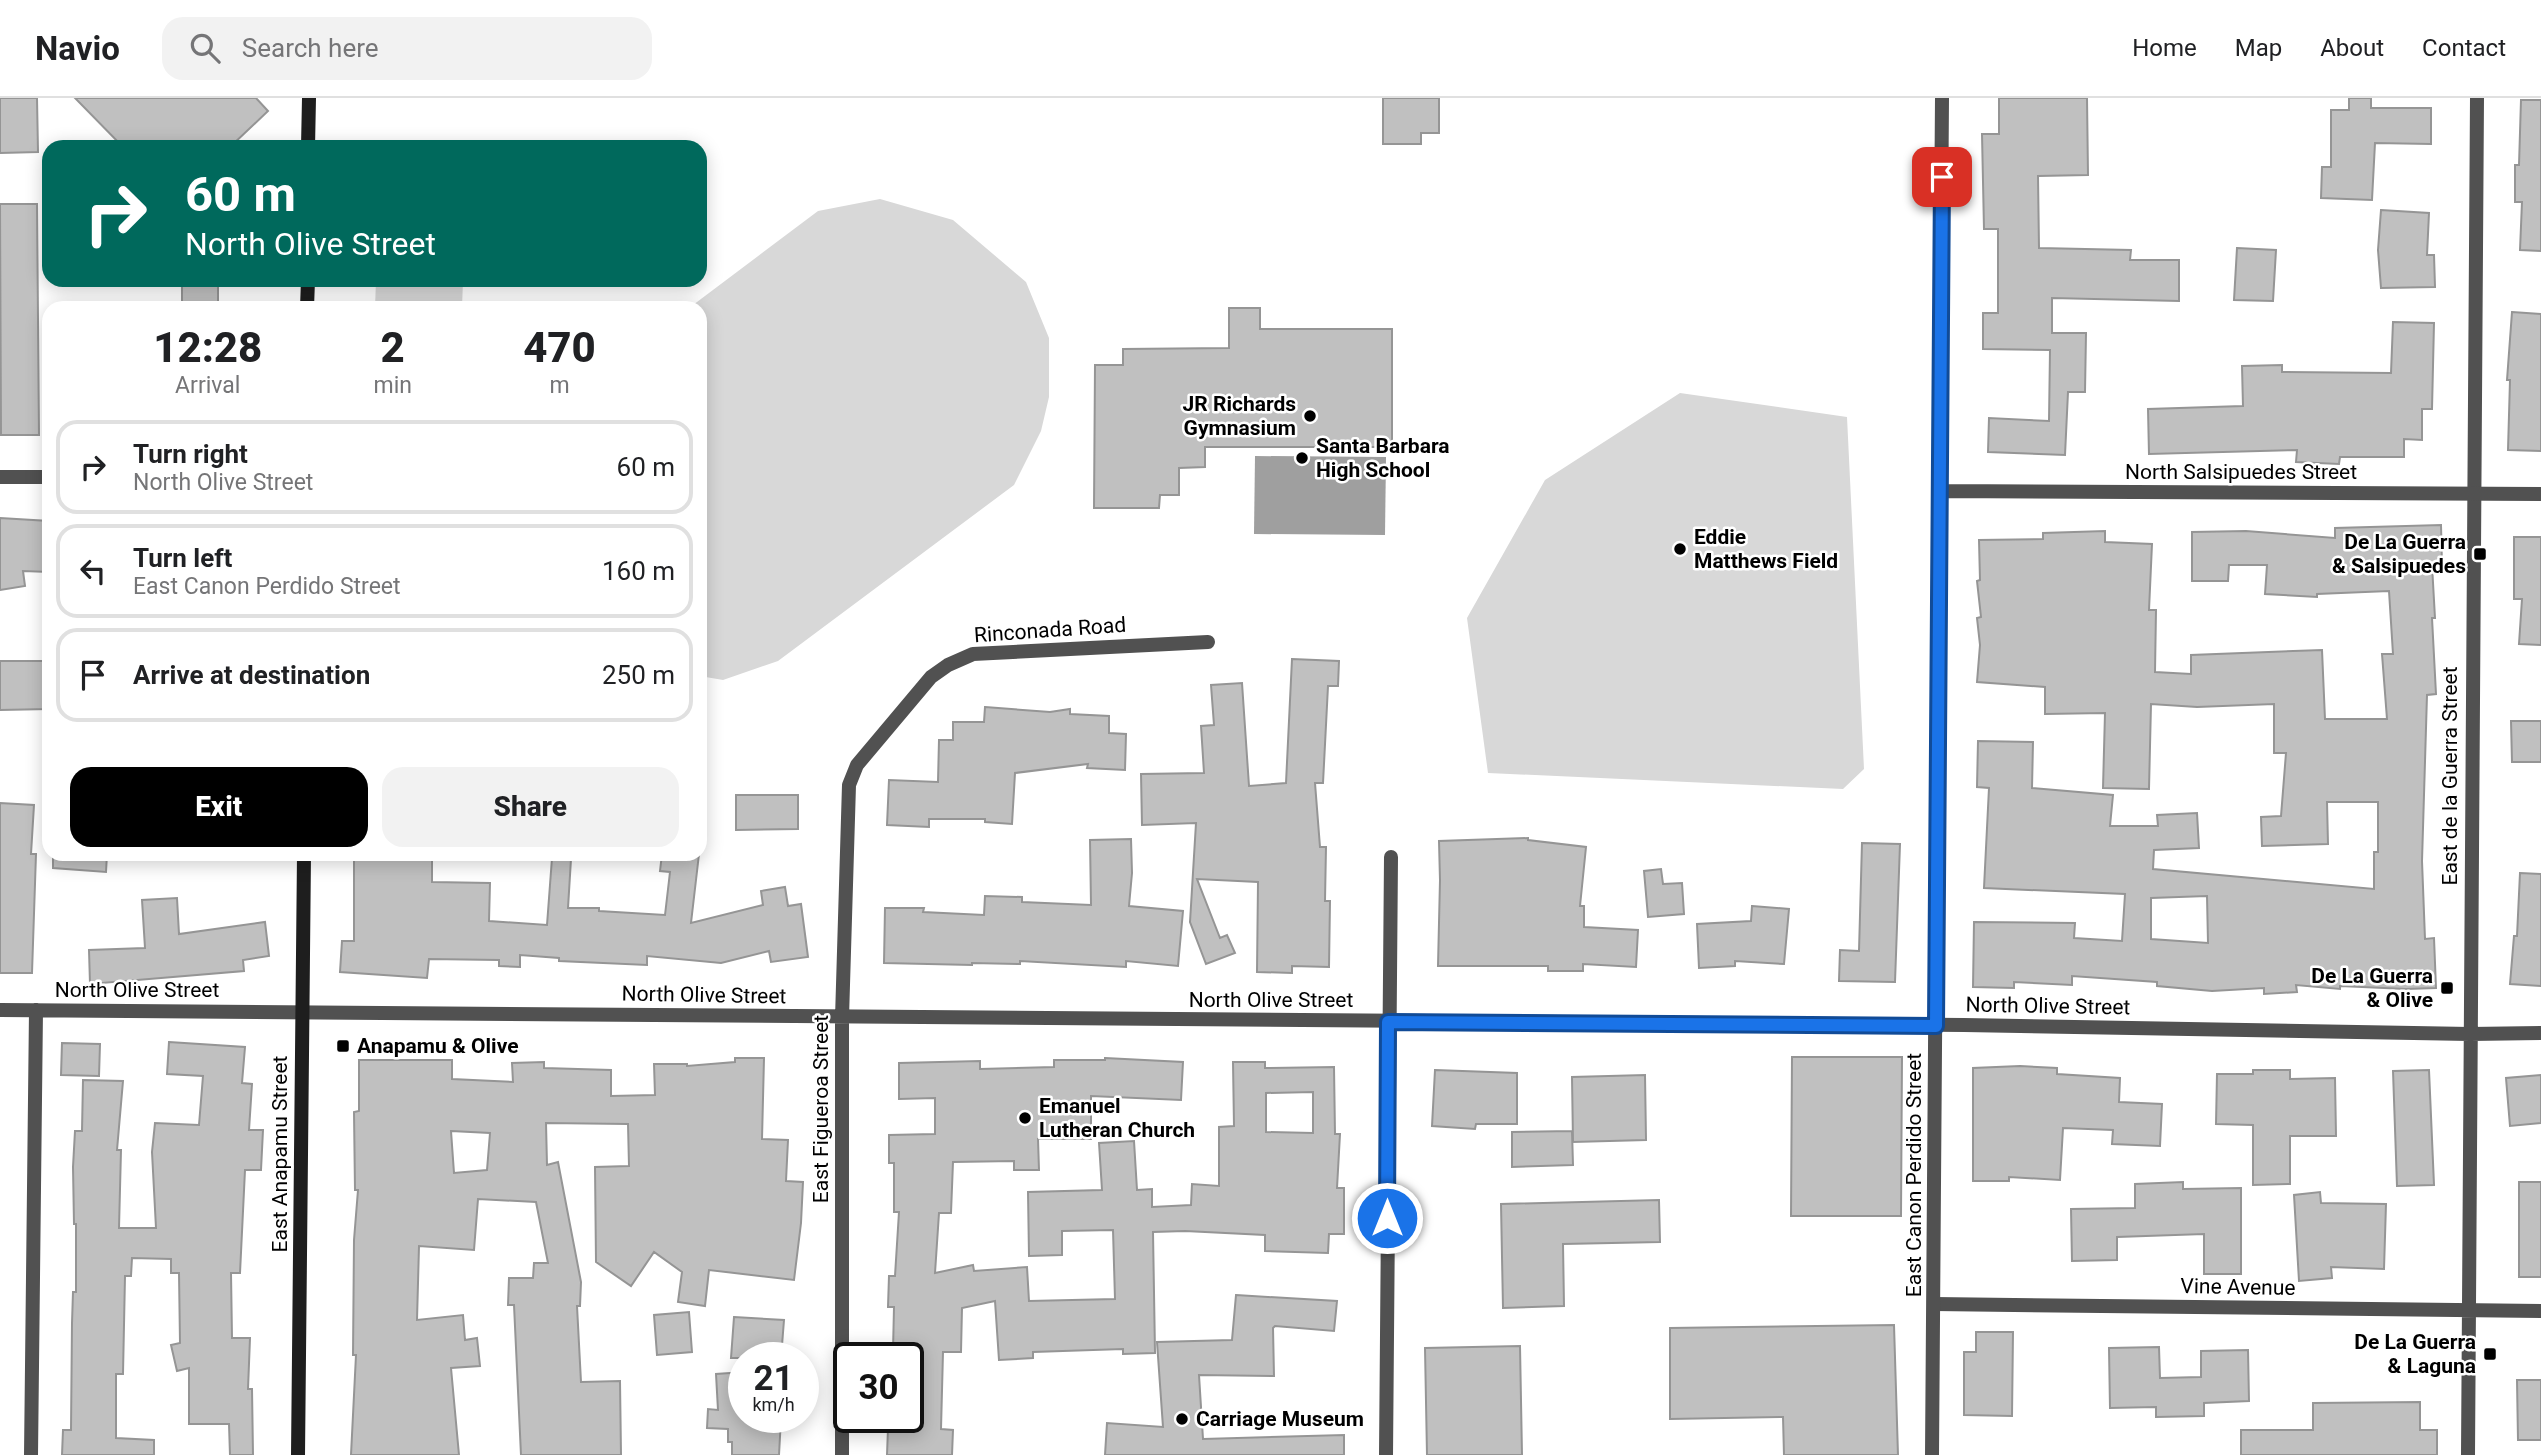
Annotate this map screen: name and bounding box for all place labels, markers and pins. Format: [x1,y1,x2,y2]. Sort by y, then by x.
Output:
pin [1912,147,1972,207]
place label: JR Richards Gymnasium [1183,392,1296,440]
marker: JR Richards Gymnasium [1302,408,1318,424]
place label: Santa Barbara High School [1316,434,1449,482]
marker: Santa Barbara High School [1294,450,1310,466]
place label: Eddie Matthews Field [1694,525,1838,573]
place label: De La Guerra & Salsipuedes [2332,530,2466,578]
marker: Eddie Matthews Field [1672,541,1688,557]
marker: De La Guerra & Salsipuedes [2472,546,2488,562]
place label: De La Guerra & Olive [2311,964,2433,1012]
marker: De La Guerra & Olive [2439,980,2455,996]
place label: Anapamu & Olive [357,1034,518,1058]
marker: Anapamu & Olive [335,1038,351,1054]
place label: Emanuel Lutheran Church [1039,1094,1195,1142]
marker: Emanuel Lutheran Church [1017,1110,1033,1126]
place label: De La Guerra & Laguna [2354,1330,2476,1378]
marker: De La Guerra & Laguna [2482,1346,2498,1362]
place label: Carriage Museum [1196,1407,1364,1431]
marker: Carriage Museum [1174,1411,1190,1427]

